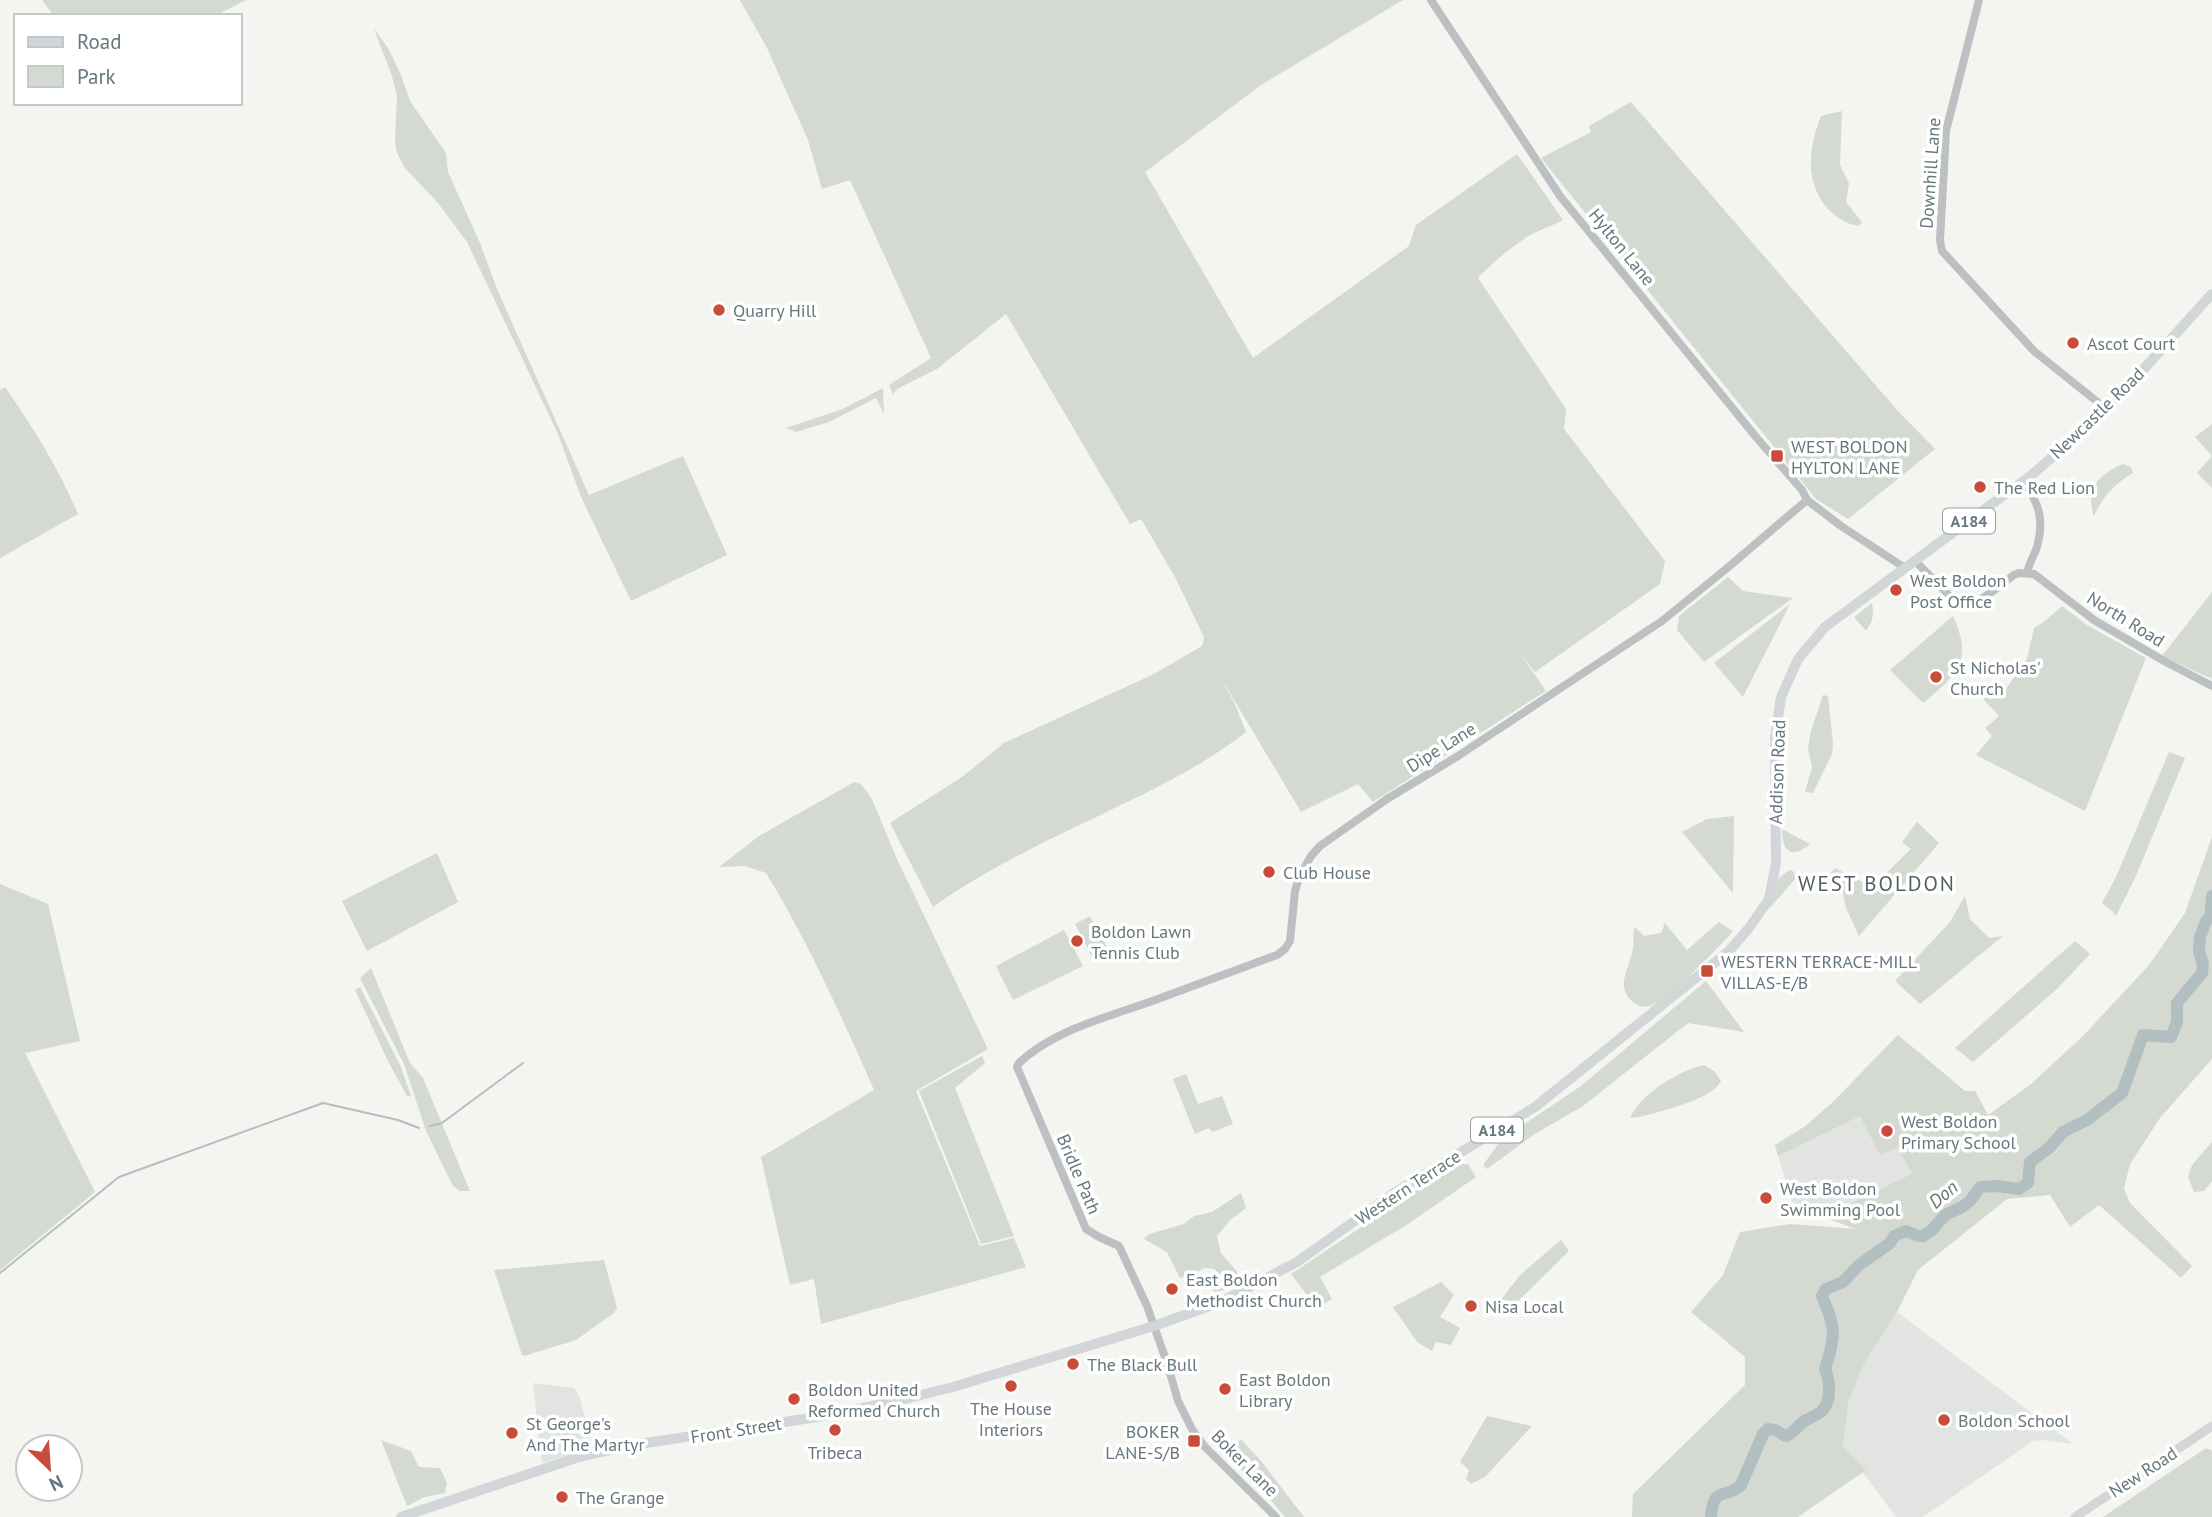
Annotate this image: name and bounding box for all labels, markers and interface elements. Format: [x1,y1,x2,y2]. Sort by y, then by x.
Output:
legend [14,14,242,105]
text: Road [77,28,121,55]
text: Park [77,63,116,90]
street label: Downhill Lane [1915,117,1945,229]
street label: Hylton Lane [1584,204,1660,290]
place label: Quarry Hill [733,299,817,322]
marker: Quarry Hill [711,302,727,318]
place label: Ascot Court [2087,332,2175,355]
marker: Ascot Court [2065,335,2081,351]
street label: Newcastle Road [2045,362,2149,464]
place label: WEST BOLDON HYLTON LANE [1791,435,1908,479]
marker: WEST BOLDON HYLTON LANE [1769,448,1785,464]
place label: The Red Lion [1994,476,2095,499]
marker: The Red Lion [1972,479,1988,495]
road number: A184 [1943,508,1995,534]
place label: West Boldon Post Office [1910,569,2006,613]
marker: West Boldon Post Office [1888,582,1904,598]
street label: North Road [2083,586,2169,652]
place label: St Nicholas' Church [1950,656,2041,700]
marker: St Nicholas' Church [1928,669,1944,685]
street label: Dipe Lane [1402,717,1480,777]
street label: Addison Road [1764,719,1790,825]
place label: Club House [1283,861,1371,884]
marker: Club House [1261,864,1277,880]
district label: WEST BOLDON [1798,870,1956,897]
place label: Boldon Lawn Tennis Club [1091,920,1191,964]
marker: Boldon Lawn Tennis Club [1069,933,1085,949]
place label: WESTERN TERRACE-MILL VILLAS-E/B [1720,950,1917,994]
marker: WESTERN TERRACE-MILL VILLAS-E/B [1699,963,1715,979]
place label: West Boldon Primary School [1901,1110,2016,1154]
road number: A184 [1471,1118,1523,1142]
marker: West Boldon Primary School [1879,1123,1895,1139]
street label: Bridle Path [1052,1131,1106,1217]
street label: Western Terrace [1351,1144,1465,1230]
water label: Don [1923,1175,1963,1213]
place label: West Boldon Swimming Pool [1780,1177,1901,1221]
marker: West Boldon Swimming Pool [1758,1190,1774,1206]
place label: East Boldon Methodist Church [1186,1268,1322,1312]
marker: East Boldon Methodist Church [1164,1281,1180,1297]
place label: Nisa Local [1485,1295,1564,1318]
marker: Nisa Local [1463,1298,1479,1314]
place label: The Black Bull [1087,1353,1198,1376]
marker: The Black Bull [1065,1356,1081,1372]
place label: East Boldon Library [1239,1368,1331,1412]
place label: Boldon United Reformed Church [808,1378,940,1422]
marker: The House Interiors [1003,1378,1019,1394]
marker: East Boldon Library [1217,1381,1233,1397]
marker: Boldon United Reformed Church [786,1391,802,1407]
place label: The House Interiors [970,1397,1052,1441]
place label: Boldon School [1958,1409,2070,1432]
street label: Front Street [689,1411,783,1449]
place label: St George's And The Martyr [526,1412,645,1456]
marker: Boldon School [1936,1412,1952,1428]
place label: BOKER LANE-S/B [1105,1420,1180,1464]
marker: Tribeca [827,1422,843,1438]
marker: St George's And The Martyr [504,1425,520,1441]
street label: Boker Lane [1207,1425,1283,1501]
north arrow [14,1433,84,1503]
marker: BOKER LANE-S/B [1186,1433,1202,1449]
place label: Tribeca [808,1441,862,1464]
street label: New Road [2105,1441,2181,1503]
text: N [45,1470,67,1497]
place label: The Grange [576,1486,665,1509]
marker: The Grange [554,1489,570,1505]

